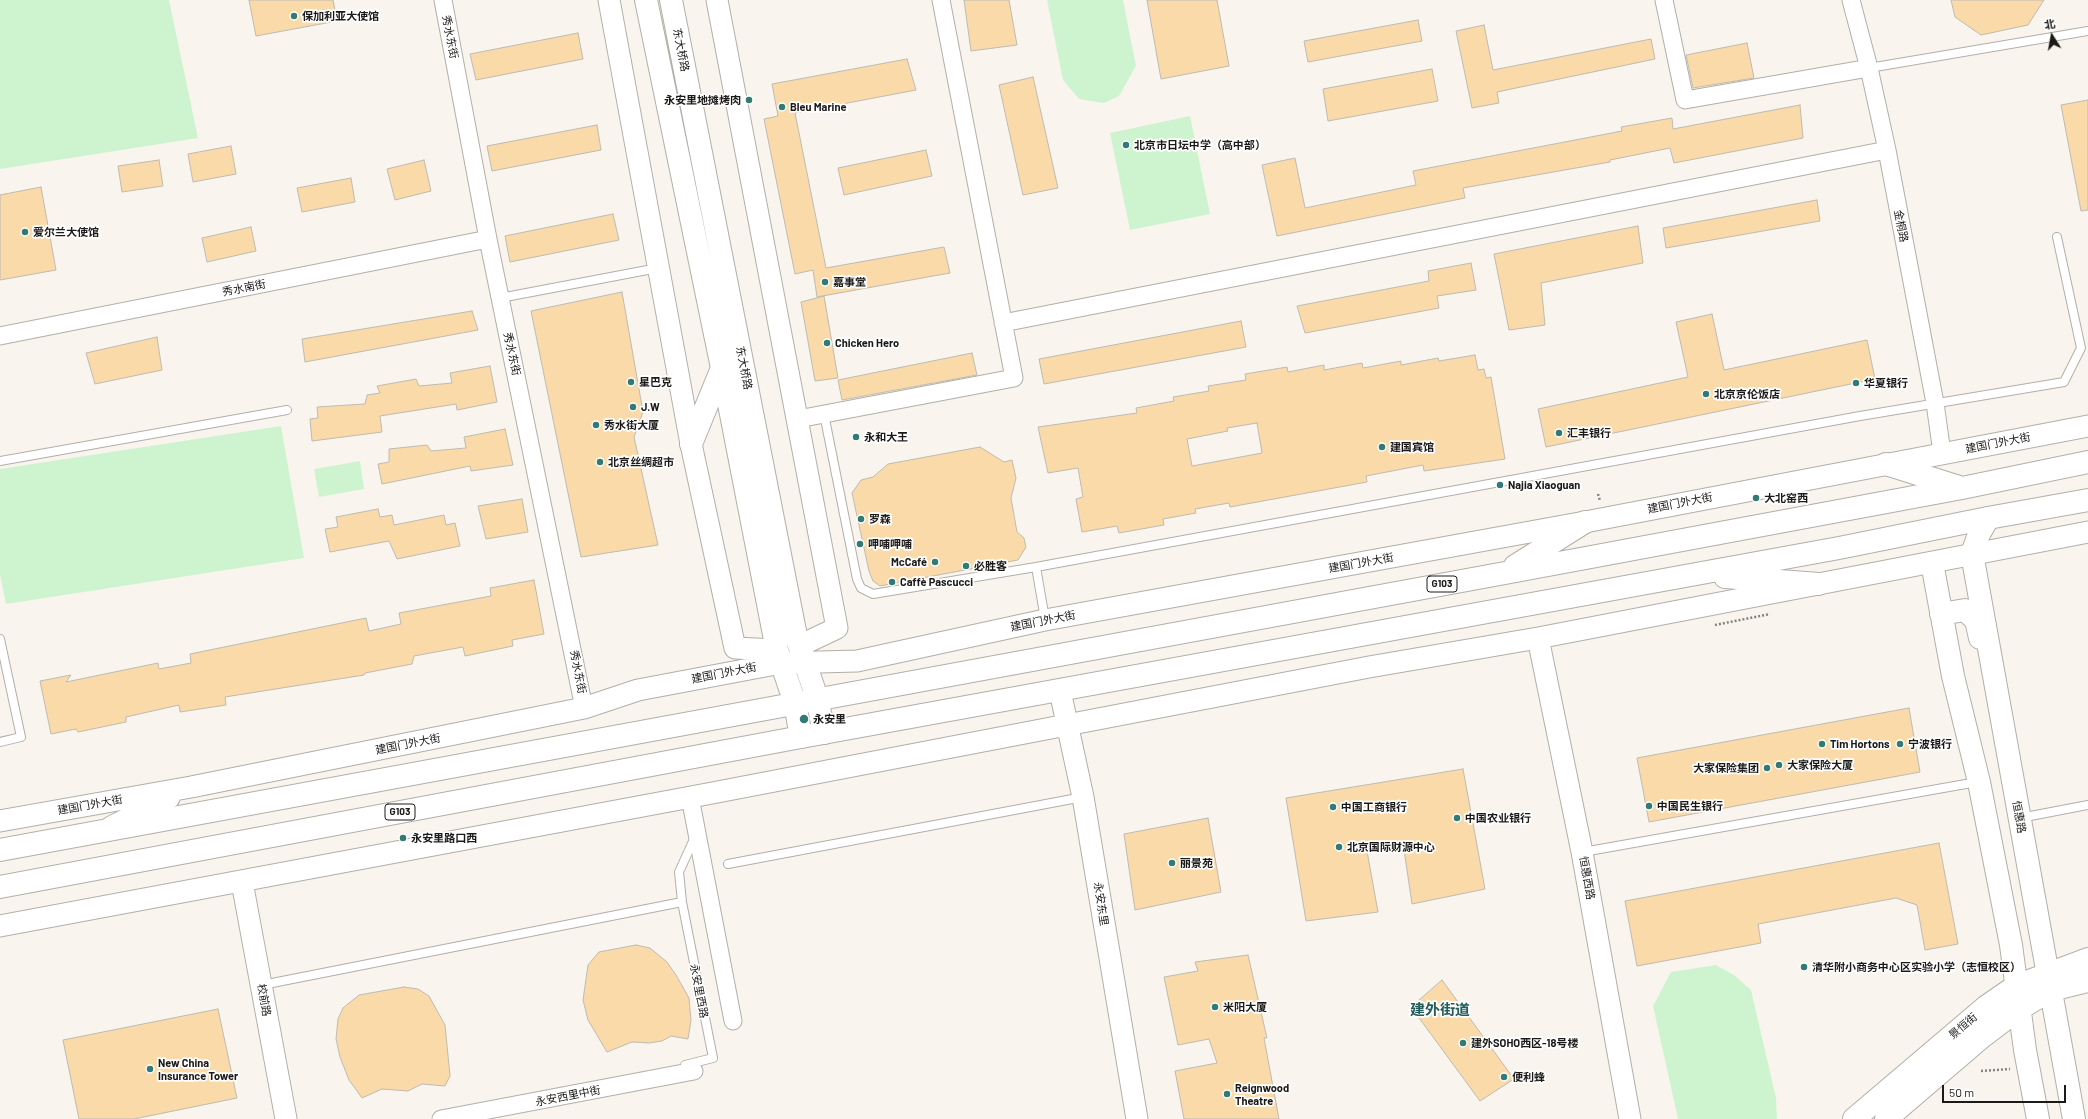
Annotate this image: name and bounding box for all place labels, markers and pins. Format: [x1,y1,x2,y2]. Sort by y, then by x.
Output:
place label: 保加利亚大使馆 [302,9,379,23]
marker: 保加利亚大使馆 [289,11,299,21]
place label: 永安里地摊烤肉 [664,93,741,107]
marker: 永安里地摊烤肉 [744,95,754,105]
place label: Bleu Marine [790,100,846,114]
marker: Bleu Marine [777,102,787,112]
place label: 北京市日坛中学（高中部） [1134,138,1266,152]
marker: 北京市日坛中学（高中部） [1121,140,1131,150]
place label: 爱尔兰大使馆 [33,225,99,239]
marker: 爱尔兰大使馆 [20,227,30,237]
place label: 嘉事堂 [833,275,866,289]
marker: 嘉事堂 [820,277,830,287]
place label: Chicken Hero [835,336,899,350]
marker: Chicken Hero [822,338,832,348]
place label: 星巴克 [639,375,672,389]
place label: 华夏银行 [1864,376,1908,390]
marker: 星巴克 [626,377,636,387]
marker: 华夏银行 [1851,378,1861,388]
place label: 北京京伦饭店 [1714,387,1780,401]
marker: 北京京伦饭店 [1701,389,1711,399]
place label: J.W [641,400,660,414]
marker: J.W [628,402,638,412]
place label: 秀水街大厦 [604,418,659,432]
marker: 秀水街大厦 [591,420,601,430]
place label: 汇丰银行 [1567,426,1611,440]
marker: 汇丰银行 [1554,428,1564,438]
place label: 永和大王 [864,430,908,444]
marker: 永和大王 [851,432,861,442]
place label: 建国宾馆 [1390,440,1434,454]
marker: 建国宾馆 [1377,442,1387,452]
place label: 北京丝绸超市 [608,455,674,469]
marker: 北京丝绸超市 [595,457,605,467]
place label: Najia Xiaoguan [1508,478,1580,492]
marker: Najia Xiaoguan [1495,480,1505,490]
place label: 大北窑西 [1764,491,1808,505]
marker: 大北窑西 [1751,493,1761,503]
place label: 罗森 [869,512,891,526]
marker: 罗森 [856,514,866,524]
place label: 呷哺呷哺 [868,537,912,551]
marker: 呷哺呷哺 [855,539,865,549]
place label: McCafé [891,555,927,569]
marker: McCafé [930,557,940,567]
place label: 必胜客 [974,559,1007,573]
marker: 必胜客 [961,561,971,571]
place label: Caffè Pascucci [900,575,973,589]
marker: Caffè Pascucci [887,577,897,587]
place label: 永安里 [813,712,846,726]
marker: 永安里 [798,713,810,725]
place label: Tim Hortons [1830,737,1890,751]
place label: 宁波银行 [1908,737,1952,751]
marker: Tim Hortons [1817,739,1827,749]
marker: 宁波银行 [1895,739,1905,749]
place label: 大家保险大厦 [1787,758,1853,772]
marker: 大家保险大厦 [1774,760,1784,770]
place label: 大家保险集团 [1693,761,1759,775]
marker: 大家保险集团 [1762,763,1772,773]
place label: 中国民生银行 [1657,799,1723,813]
place label: 中国工商银行 [1341,800,1407,814]
marker: 中国民生银行 [1644,801,1654,811]
marker: 中国工商银行 [1328,802,1338,812]
place label: 中国农业银行 [1465,811,1531,825]
marker: 中国农业银行 [1452,813,1462,823]
place label: 永安里路口西 [411,831,477,845]
marker: 永安里路口西 [398,833,408,843]
place label: 北京国际财源中心 [1347,840,1435,854]
marker: 北京国际财源中心 [1334,842,1344,852]
place label: 丽景苑 [1180,856,1213,870]
marker: 丽景苑 [1167,858,1177,868]
place label: 清华附小商务中心区实验小学（志恒校区） [1812,960,2021,974]
marker: 清华附小商务中心区实验小学（志恒校区） [1799,962,1809,972]
place label: 米阳大厦 [1223,1000,1267,1014]
marker: 米阳大厦 [1210,1002,1220,1012]
place label: 建外SOHO西区-18号楼 [1471,1036,1578,1050]
marker: 建外SOHO西区-18号楼 [1458,1038,1468,1048]
place label: New China Insurance Tower [158,1056,238,1082]
marker: New China Insurance Tower [145,1064,155,1074]
place label: 便利蜂 [1512,1070,1545,1084]
marker: 便利蜂 [1499,1072,1509,1082]
place label: Reignwood Theatre [1235,1081,1289,1107]
marker: Reignwood Theatre [1222,1089,1232,1099]

